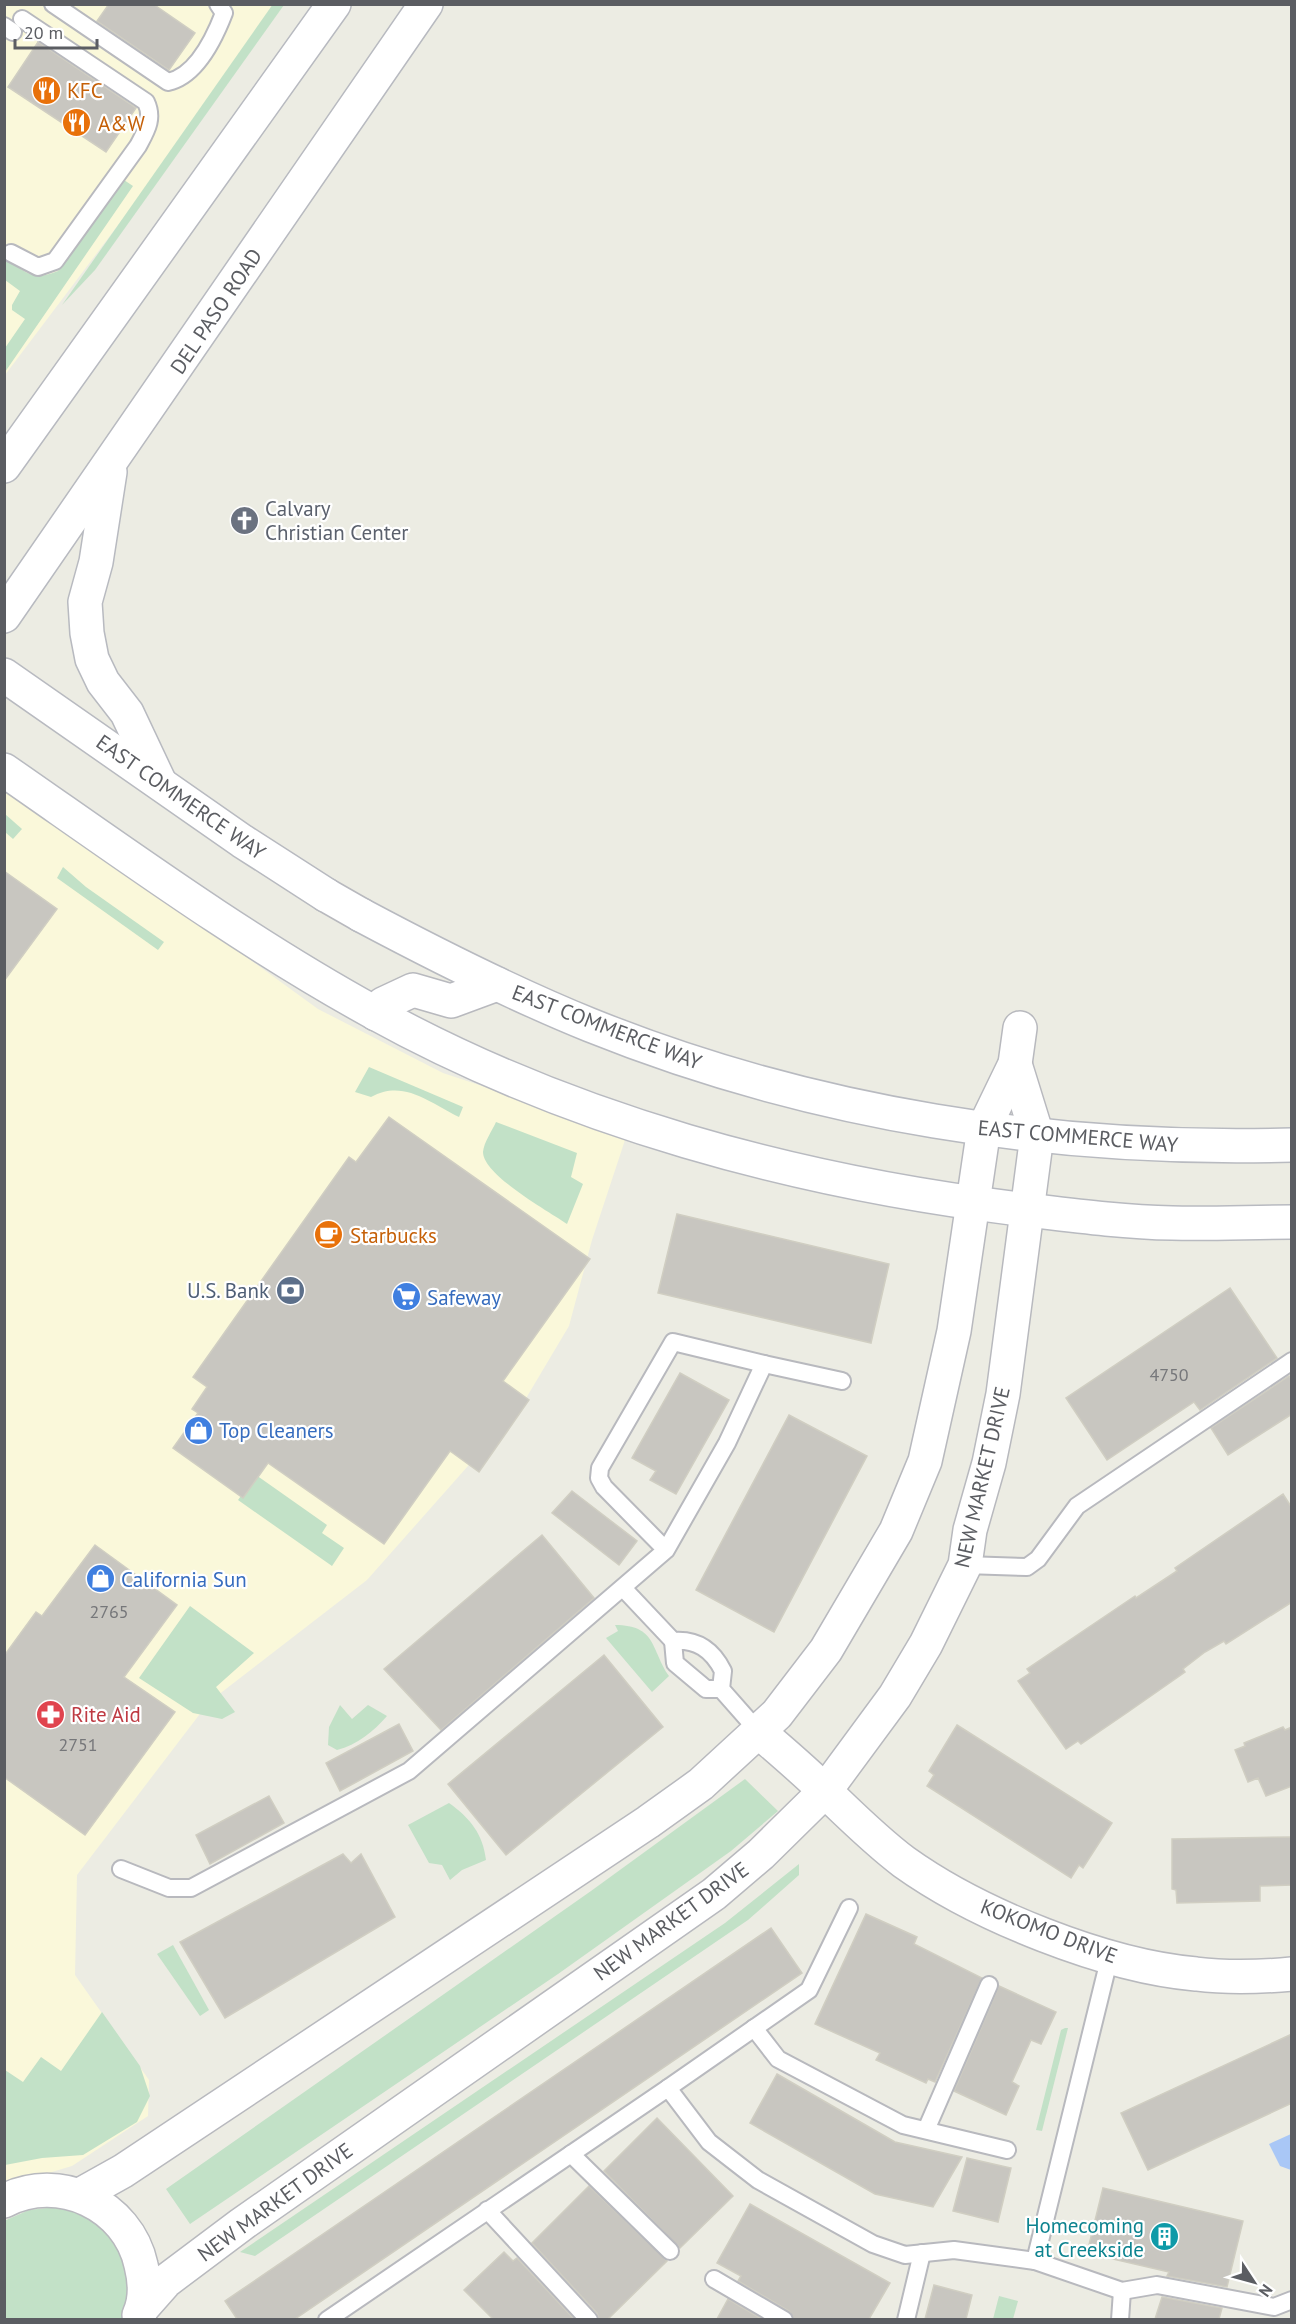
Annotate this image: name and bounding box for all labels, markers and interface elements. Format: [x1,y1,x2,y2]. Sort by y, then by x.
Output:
scale bar [15,12,98,50]
text: 20 m [24,21,63,44]
restaurant icon: KFC [30,74,62,106]
place label: KFC [67,77,103,104]
restaurant icon: A&W [61,107,93,139]
place label: A&W [98,110,145,137]
street label: DEL PASO ROAD [164,243,268,379]
place label: Calvary Christian Center [265,495,408,546]
church icon: Calvary Christian Center [228,504,260,536]
street label: EAST COMMERCE WAY [91,728,271,866]
street label: EAST COMMERCE WAY [508,978,706,1076]
street label: EAST COMMERCE WAY [977,1114,1179,1158]
cafe icon: Starbucks [313,1219,345,1251]
place label: Starbucks [350,1222,437,1249]
bank icon: U.S. Bank [274,1274,306,1306]
place label: U.S. Bank [187,1277,269,1304]
supermarket icon: Safeway [390,1281,422,1313]
place label: Safeway [427,1284,501,1311]
house number: 4750 [1149,1363,1189,1386]
street label: NEW MARKET DRIVE [948,1384,1016,1570]
shop icon: Top Cleaners [182,1414,214,1446]
place label: Top Cleaners [219,1417,334,1444]
shop icon: California Sun [84,1563,116,1595]
place label: California Sun [121,1566,247,1593]
house number: 2765 [89,1600,129,1623]
pharmacy icon: Rite Aid [34,1698,66,1730]
place label: Rite Aid [71,1701,141,1728]
house number: 2751 [58,1733,98,1756]
street label: NEW MARKET DRIVE [588,1856,754,1986]
street label: KOKOMO DRIVE [977,1893,1121,1969]
street label: NEW MARKET DRIVE [192,2137,358,2267]
place label: Homecoming at Creekside [1025,2212,1144,2263]
building icon: Homecoming at Creekside [1149,2221,1181,2253]
north arrow [1224,2252,1284,2312]
text: N [1255,2281,1277,2301]

